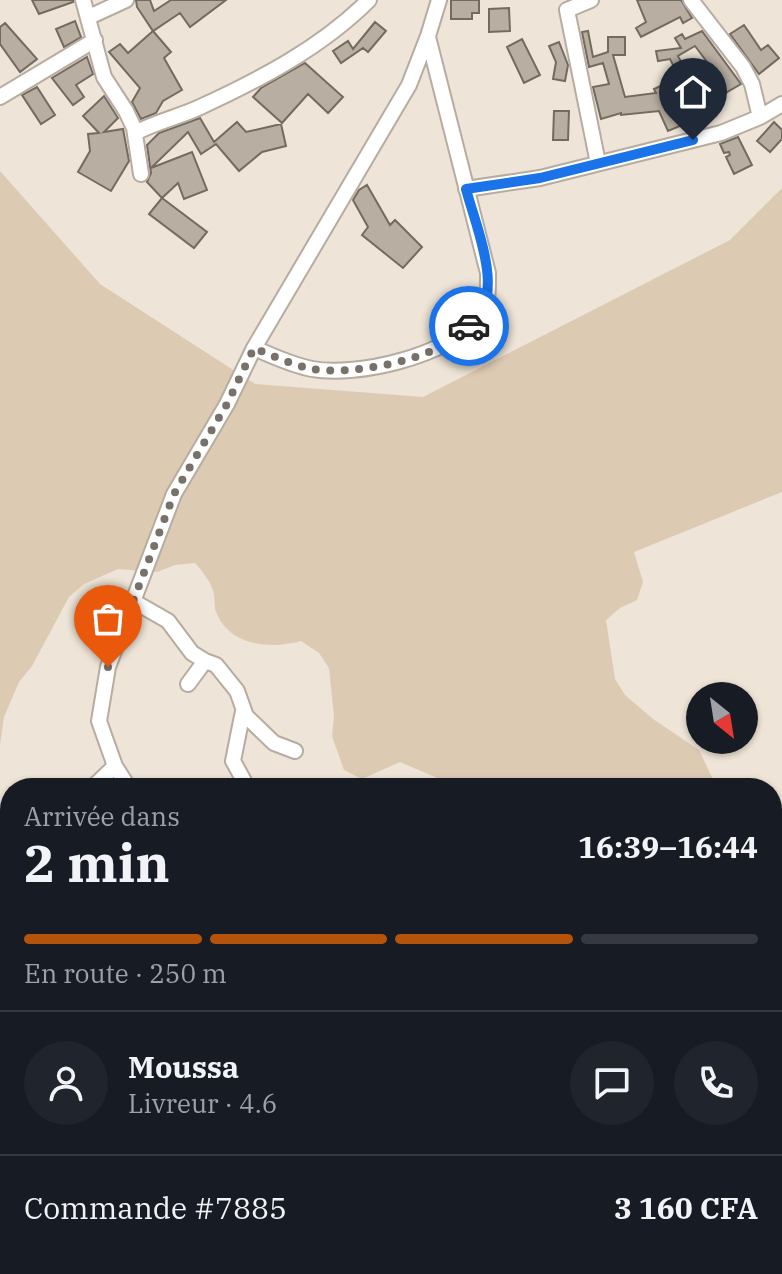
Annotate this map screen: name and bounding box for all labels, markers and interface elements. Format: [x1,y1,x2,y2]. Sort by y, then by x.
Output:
pin [659,58,727,140]
icon: home [671,70,715,114]
courier [429,286,509,366]
icon: car [447,304,491,348]
pin [74,585,142,667]
icon: bag [86,597,130,641]
north arrow [686,682,758,754]
map controls [686,682,758,754]
text: Arrivée dans [24,799,180,833]
text: 16:39–16:44 [578,827,758,866]
text: 2 min [24,829,170,896]
text: En route · 250 m [24,956,227,990]
button: person [24,1041,108,1125]
button: chat [570,1041,654,1125]
button: phone [674,1041,758,1125]
text: Moussa [128,1047,239,1086]
text: Livreur · 4.6 [128,1086,277,1120]
text: Commande #7885 [24,1188,287,1227]
text: 3 160 CFA [614,1188,758,1227]

